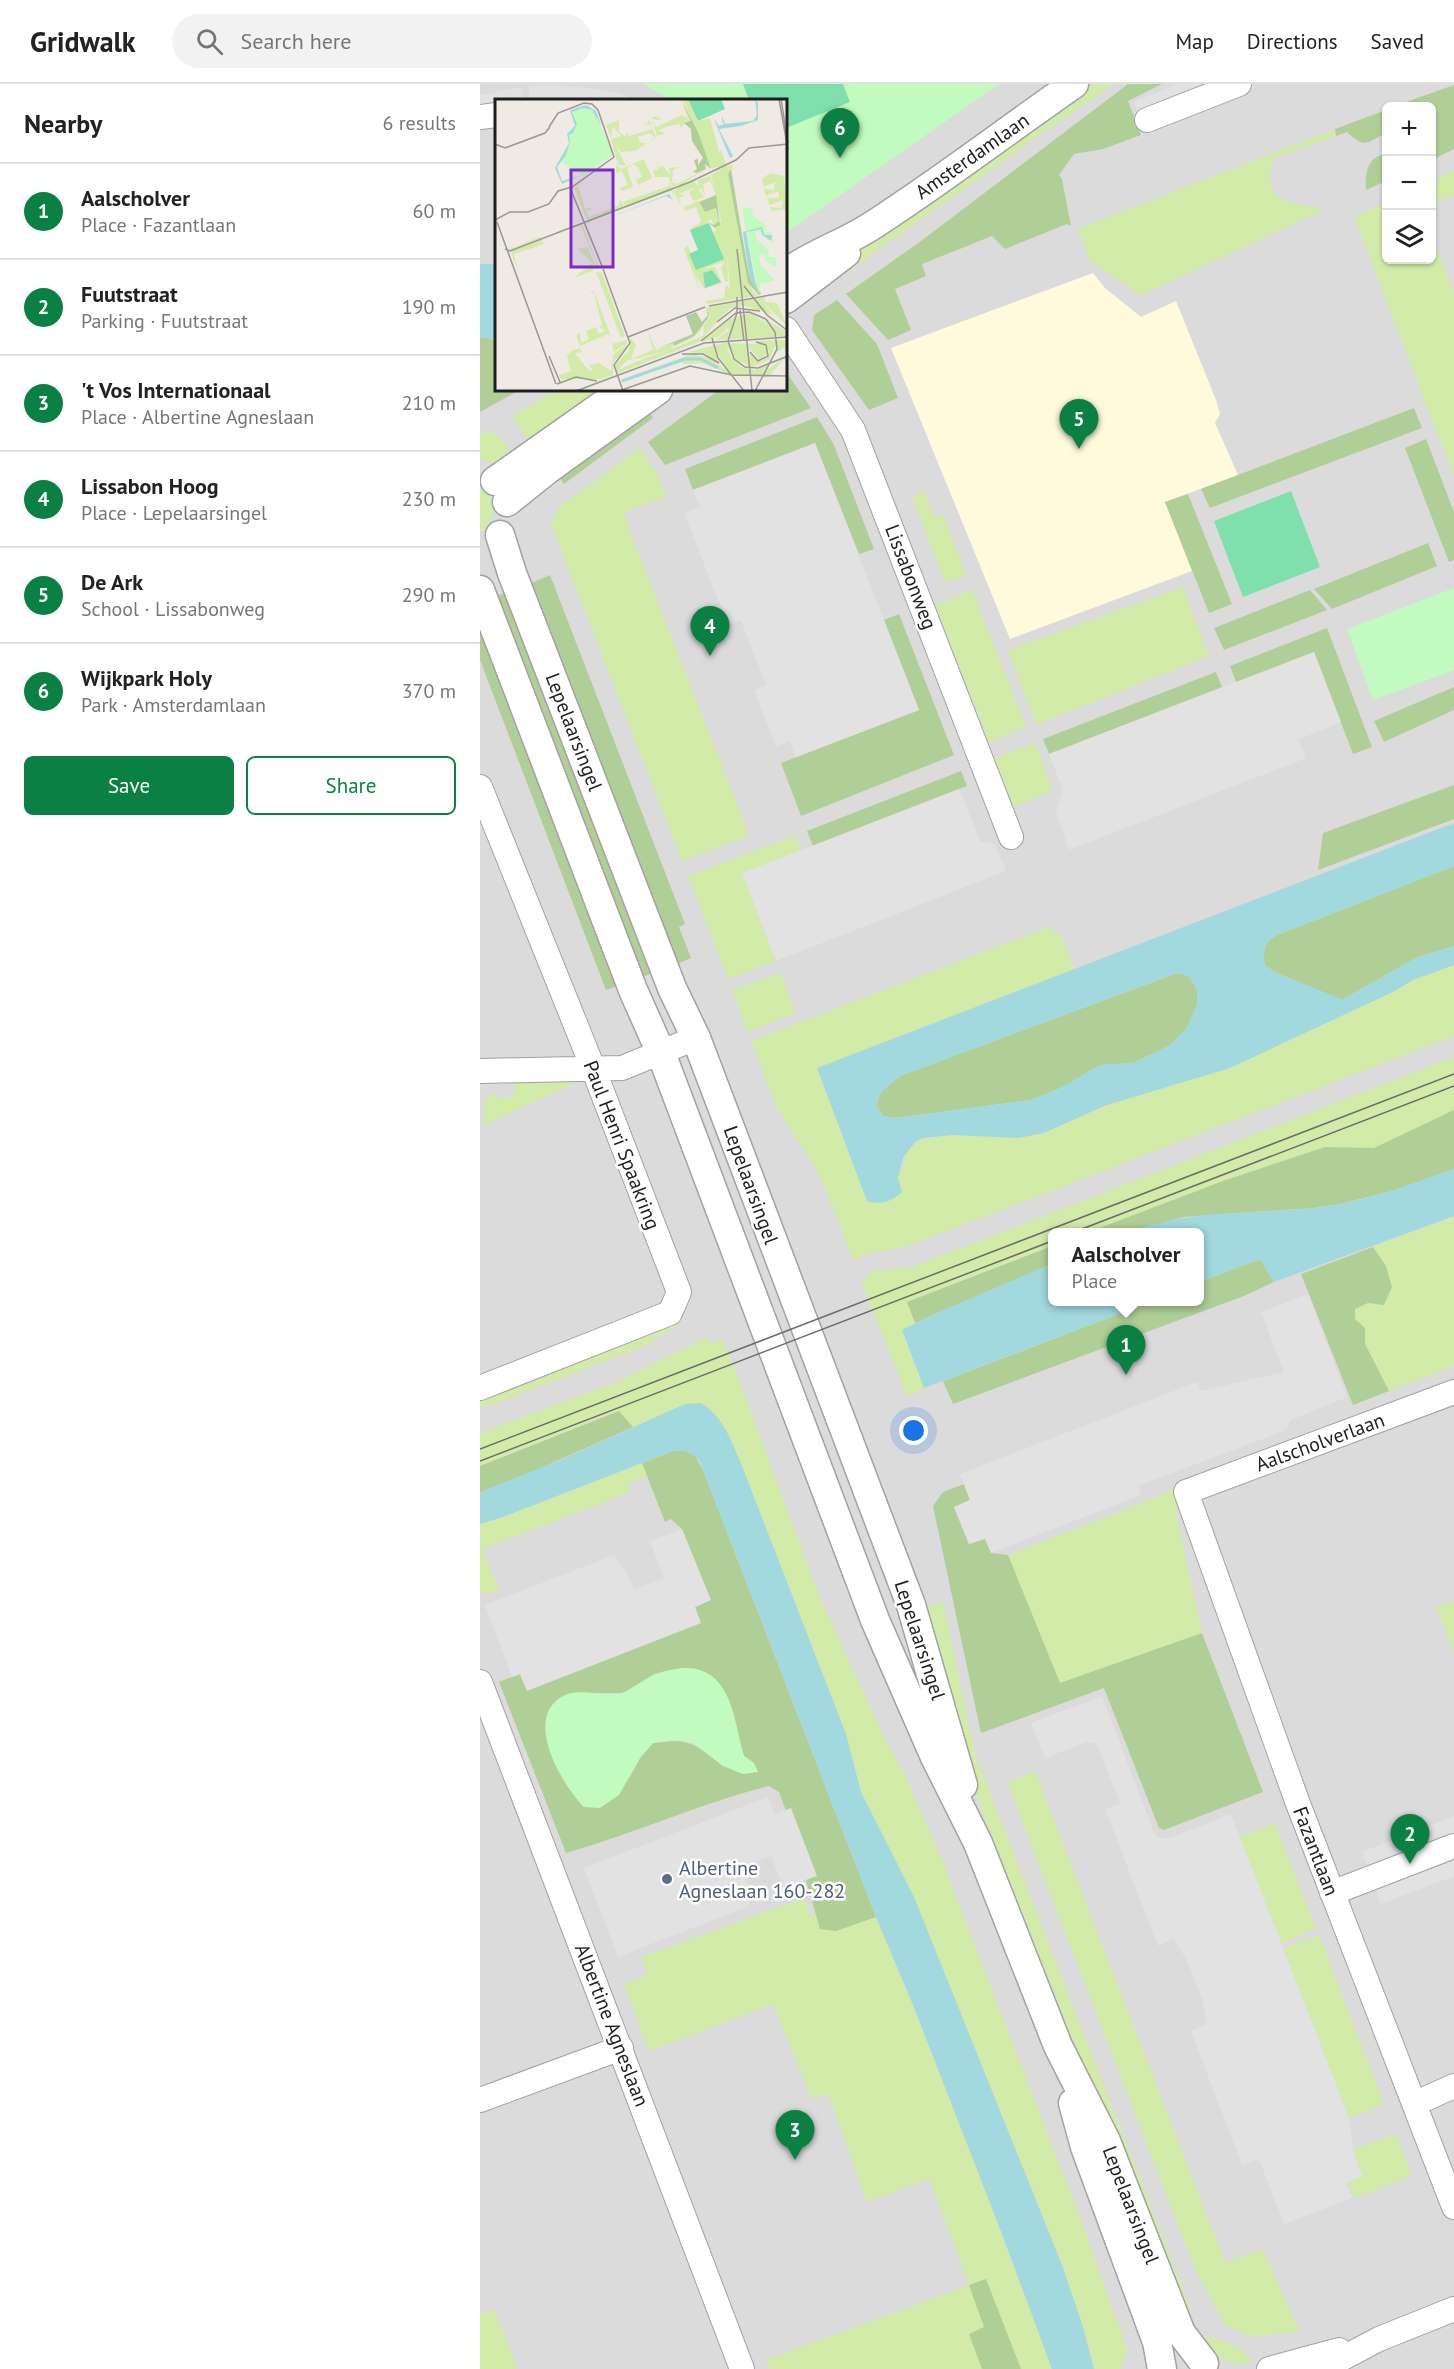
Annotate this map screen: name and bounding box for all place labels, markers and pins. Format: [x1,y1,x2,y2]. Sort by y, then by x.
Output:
pin: 6 [820,109,860,158]
pin: 5 [1060,400,1098,449]
pin: 4 [690,606,730,656]
pin: 1 [1106,1326,1146,1375]
pin: 2 [1390,1814,1430,1864]
place label: Albertine Agneslaan 160-282 [679,1855,845,1904]
marker: Albertine Agneslaan 160-282 [660,1872,674,1886]
pin: 3 [776,2110,814,2160]

